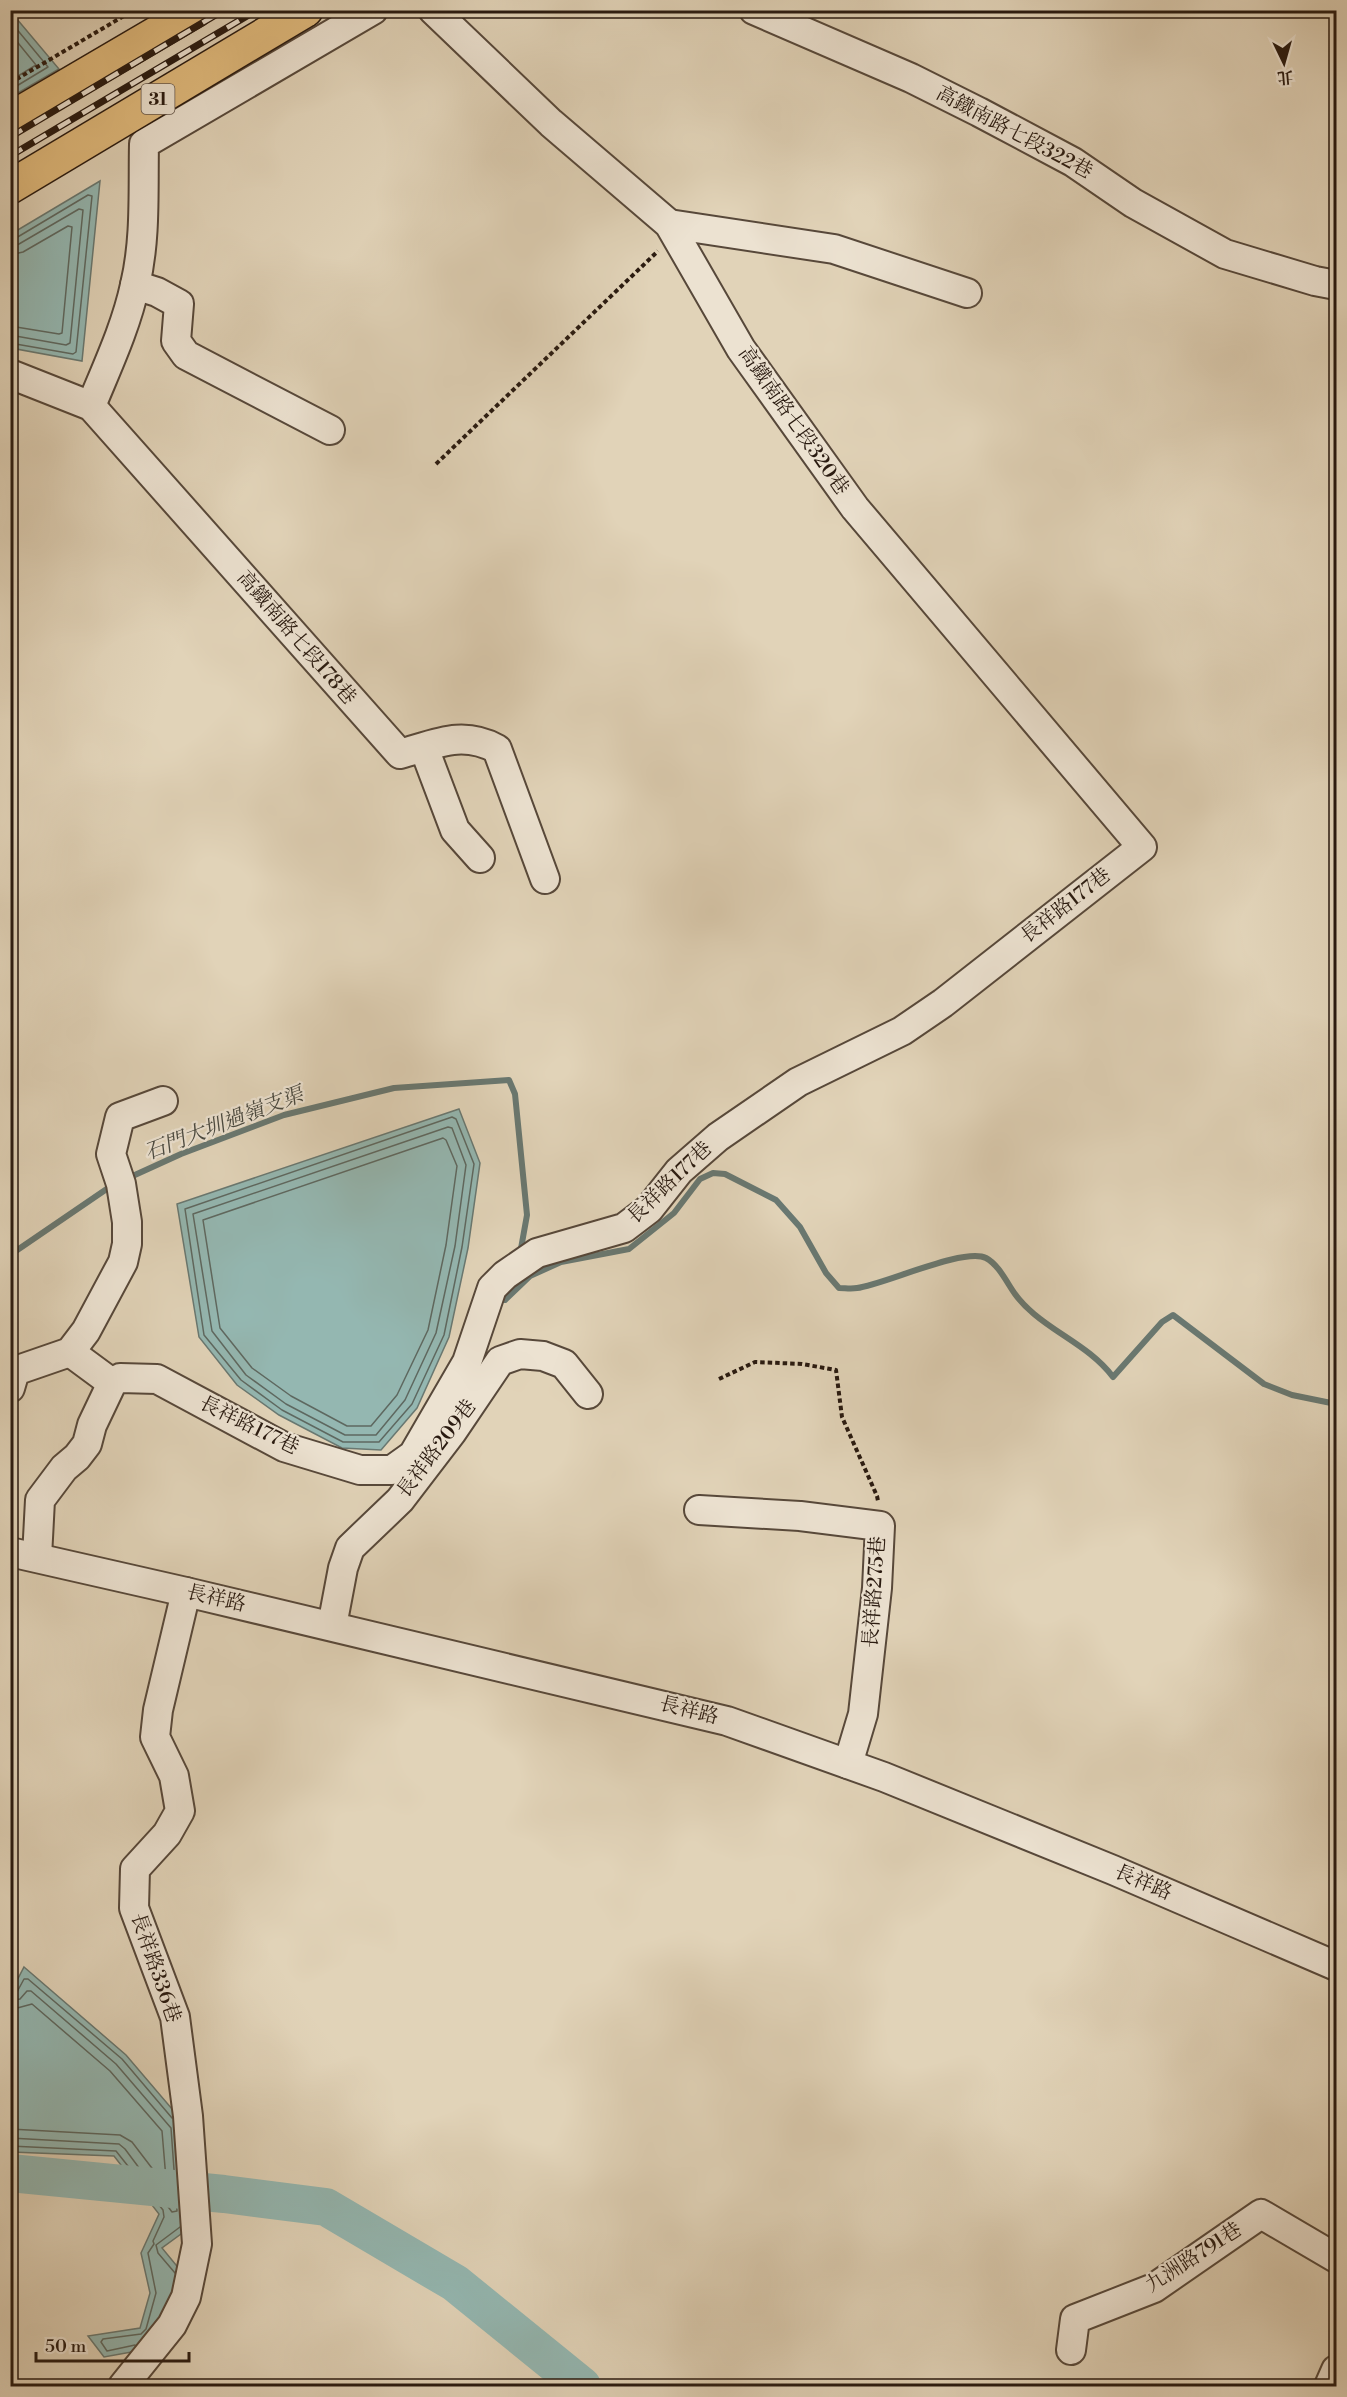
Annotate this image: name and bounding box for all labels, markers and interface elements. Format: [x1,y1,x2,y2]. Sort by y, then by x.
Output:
north arrow [1254,33,1314,93]
text: 北 [1276,66,1294,88]
street label: 高鐵南路七段322巷 [931,81,1097,185]
road number: 31 [142,84,174,114]
street label: 高鐵南路七段320巷 [732,342,854,500]
street label: 高鐵南路七段178巷 [231,566,361,710]
street label: 長祥路177巷 [1016,863,1116,949]
water label: 石門大圳過嶺支渠 [141,1081,310,1166]
street label: 長祥路177巷 [623,1137,717,1229]
street label: 長祥路177巷 [195,1391,303,1461]
street label: 長祥路209巷 [392,1395,482,1503]
street label: 長祥路275巷 [859,1535,891,1649]
street label: 長祥路 [184,1580,248,1618]
street label: 長祥路 [657,1692,721,1730]
street label: 長祥路 [1111,1860,1175,1906]
street label: 長祥路336巷 [125,1910,185,2026]
street label: 九洲路791巷 [1141,2218,1247,2298]
scale bar [36,2325,189,2363]
text: 50 m [45,2335,87,2358]

